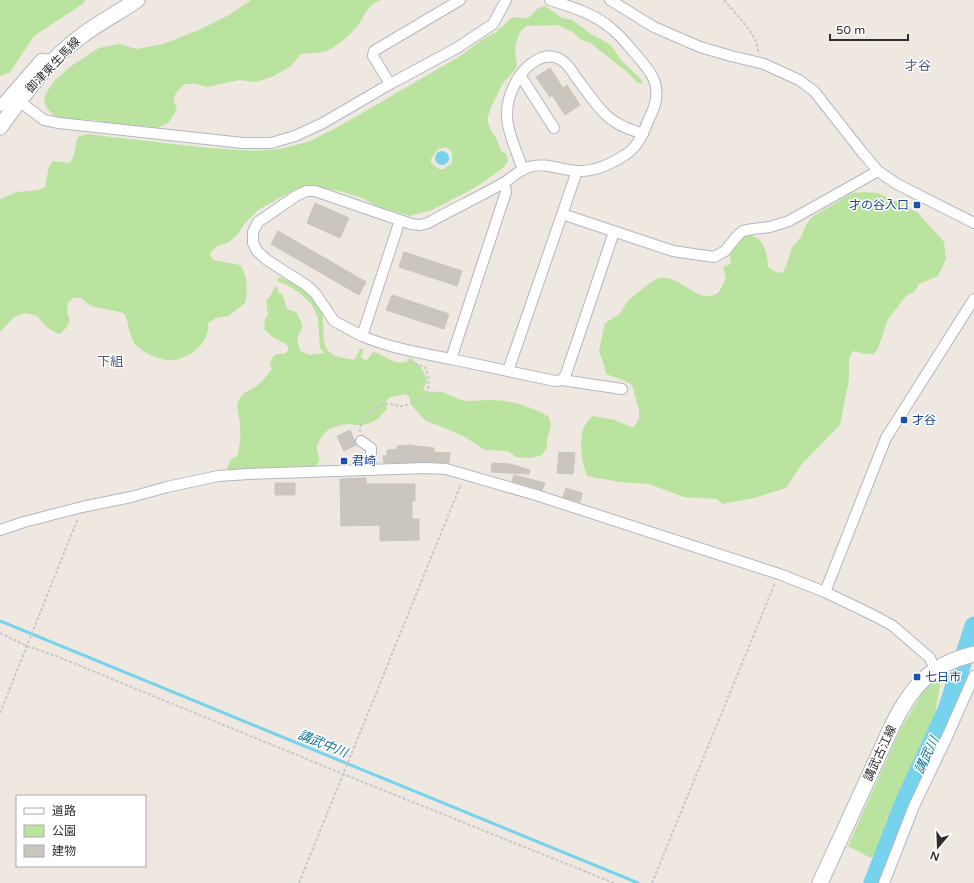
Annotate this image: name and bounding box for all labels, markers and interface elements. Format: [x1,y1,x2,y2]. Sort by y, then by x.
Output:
scale bar [830,16,908,42]
text: 50 m [836,23,865,37]
street label: 御津東生馬線 [23,34,83,96]
district label: 才谷 [905,58,931,74]
place label: 才の谷入口 [849,198,909,212]
marker: 才の谷入口 [912,200,922,210]
district label: 下組 [97,354,123,370]
place label: 才谷 [912,413,936,427]
marker: 才谷 [899,415,909,425]
place label: 君崎 [352,454,376,468]
marker: 君崎 [339,456,349,466]
place label: 七日市 [925,670,961,684]
marker: 七日市 [912,672,922,682]
street label: 講武古江線 [861,723,899,783]
water label: 講武中川 [296,727,352,762]
water label: 講武川 [911,733,943,776]
legend [16,795,146,867]
text: 道路 [52,804,76,818]
text: 公園 [52,824,76,838]
north arrow [918,827,958,867]
text: 建物 [52,844,76,858]
text: N [929,848,941,864]

